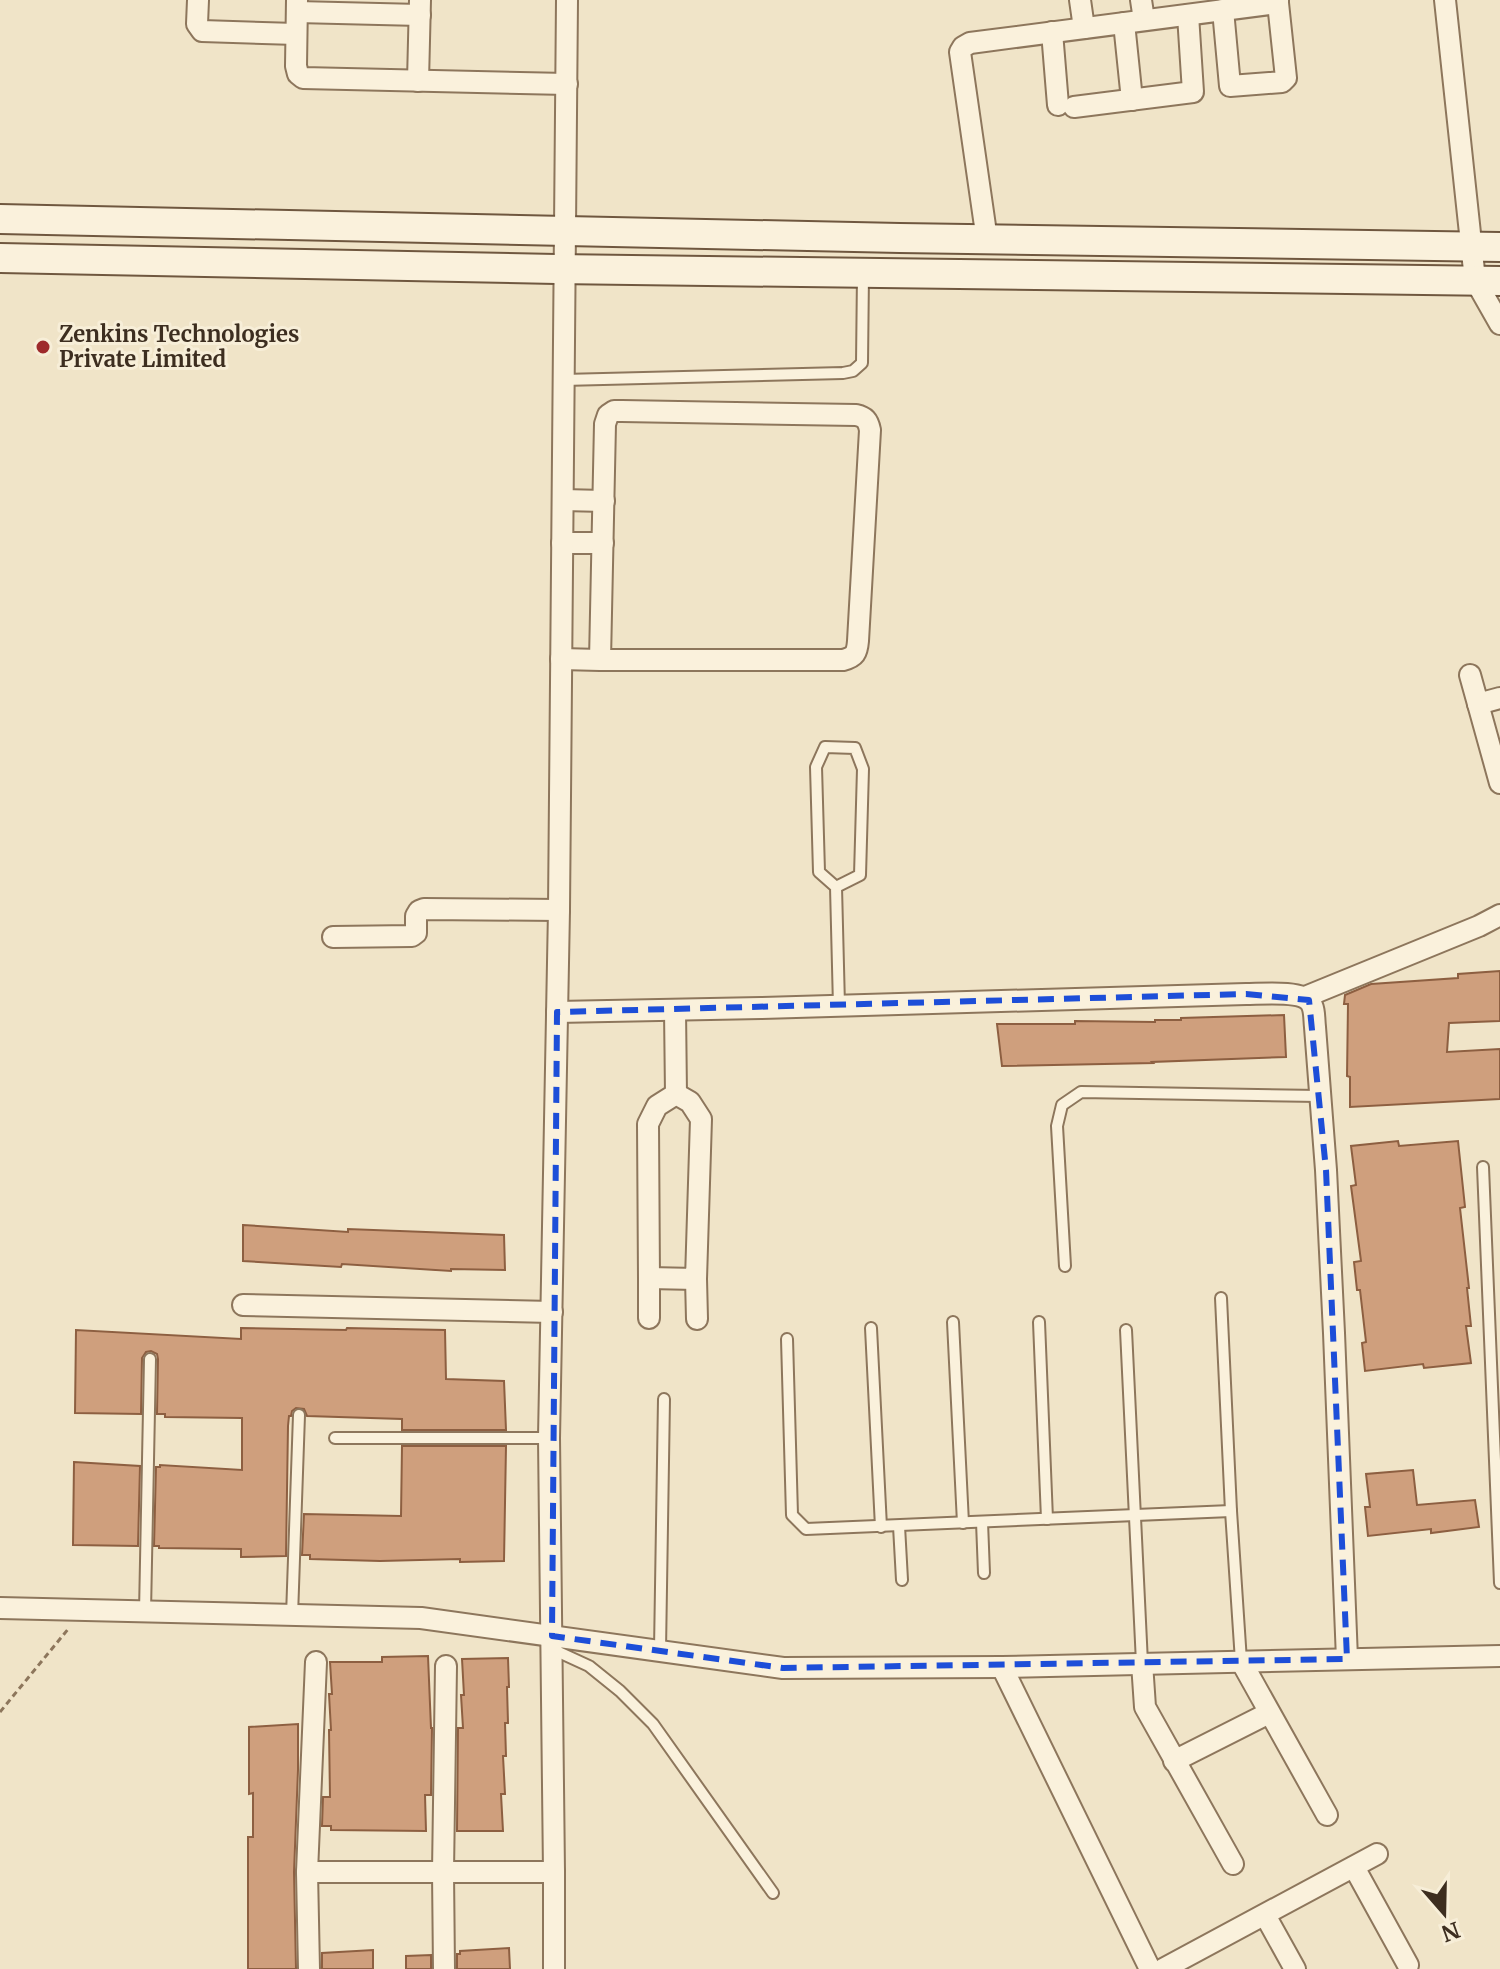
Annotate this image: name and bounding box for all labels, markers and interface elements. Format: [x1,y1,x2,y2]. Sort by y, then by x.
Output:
place label: Zenkins Technologies Private Limited [59,320,299,373]
marker: Zenkins Technologies Private Limited [34,338,52,356]
north arrow [1404,1873,1484,1953]
text: N [1437,1916,1464,1948]

